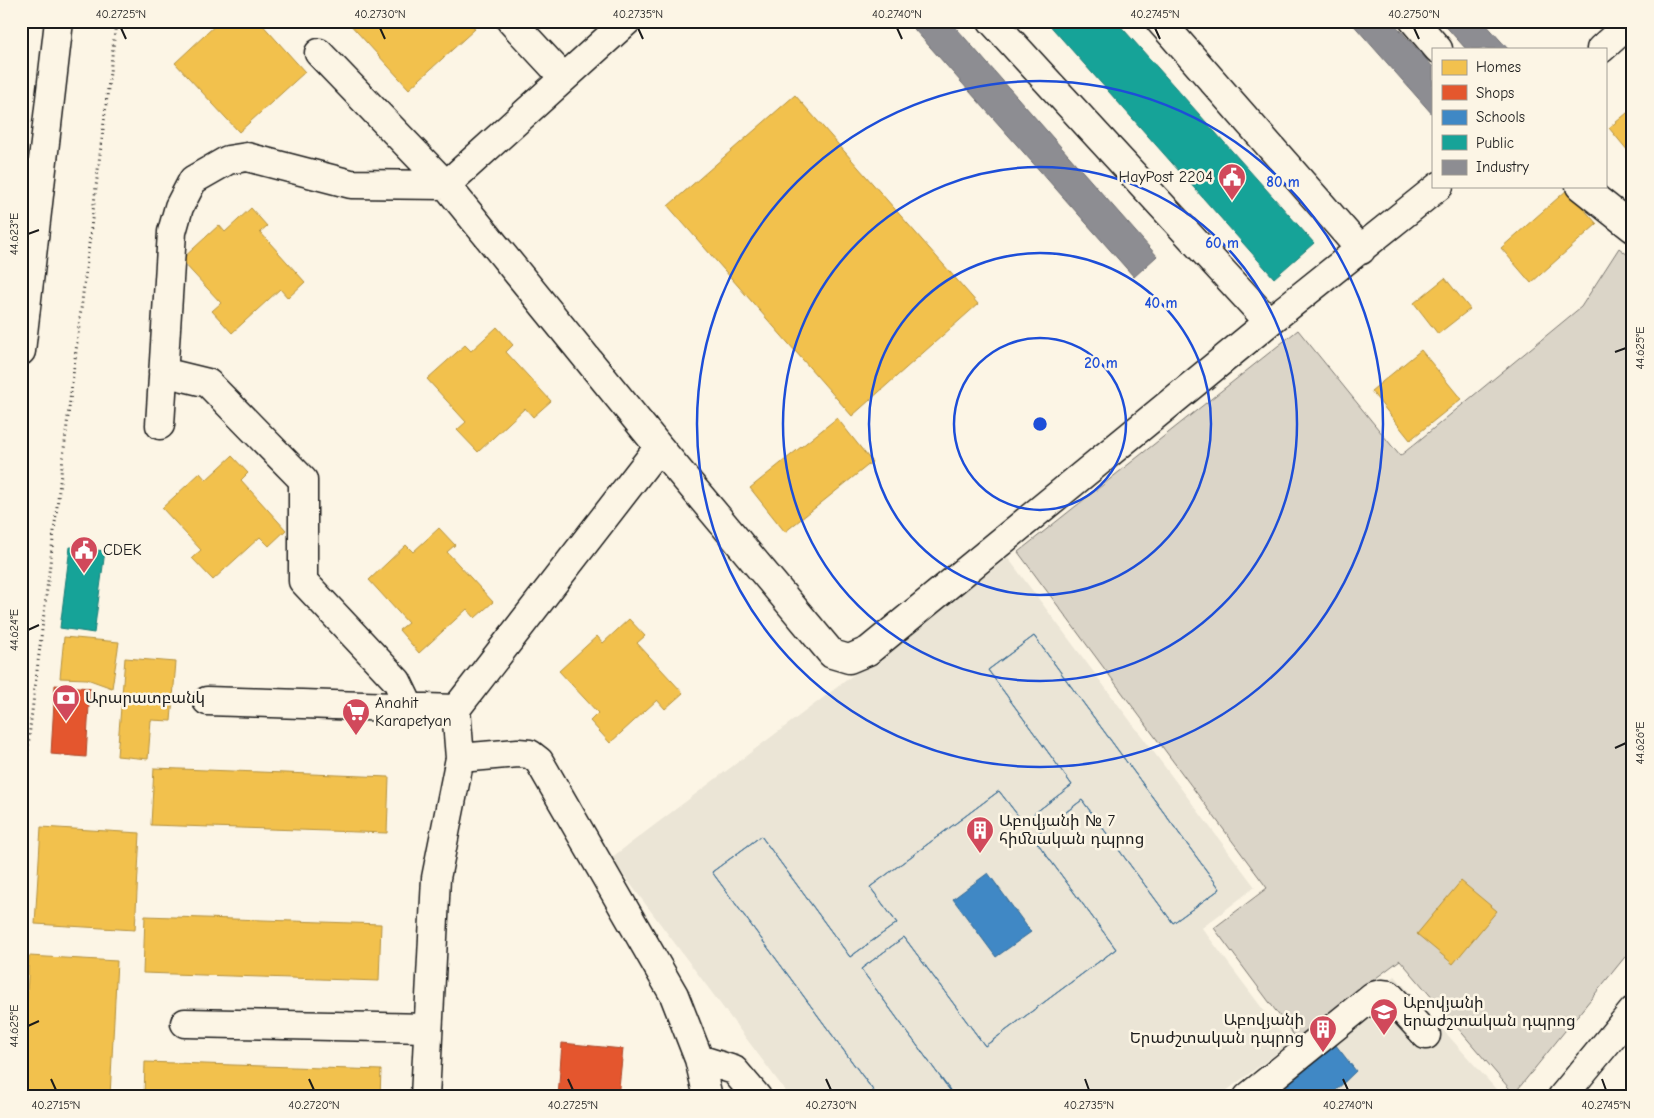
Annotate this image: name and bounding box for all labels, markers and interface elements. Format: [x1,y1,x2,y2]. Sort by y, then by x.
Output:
text: 40.2725°N [96,7,146,21]
text: 40.2730°N [354,7,406,21]
text: 40.2735°N [613,7,663,21]
text: 40.2740°N [872,7,922,21]
text: 40.2745°N [1130,7,1180,21]
text: 40.2750°N [1388,7,1440,21]
legend [1432,48,1606,188]
text: Homes [1476,58,1521,76]
text: Shops [1476,84,1514,102]
text: Schools [1476,108,1525,126]
text: Public [1476,134,1514,152]
text: Industry [1476,158,1529,176]
public building icon: HayPost 2204 [1217,162,1247,201]
place label: HayPost 2204 [1119,168,1213,186]
text: 80 m [1266,173,1300,191]
text: 44.623°E [7,213,21,255]
text: 60 m [1205,234,1239,252]
text: 40 m [1145,294,1178,312]
text: 44.625°E [1633,327,1647,369]
text: 20 m [1084,354,1118,372]
centre of rings [1031,415,1049,433]
public building icon: CDEK [69,535,99,574]
place label: CDEK [103,541,142,559]
text: 44.624°E [7,609,21,651]
bank icon: Արարատբանկ [51,683,81,722]
place label: Արարատբանկ [85,689,205,707]
place label: Anahit Karapetyan [375,694,452,730]
supermarket icon: Anahit Karapetyan [341,697,371,736]
text: 44.626°E [1633,722,1647,764]
place label: Աբովյանի № 7 հիմնական դպրոց [999,812,1144,848]
building icon: Աբովյանի № 7 հիմնական դպրոց [965,815,995,854]
place label: Աբովյանի երաժշտական դպրոց [1403,994,1576,1030]
school or university icon: Աբովյանի երաժշտական դպրոց [1369,997,1399,1036]
text: 44.625°E [7,1005,21,1047]
place label: Աբովյանի Երաժշտական դպրոց [1130,1011,1304,1047]
building icon: Աբովյանի Երաժշտական դպրոց [1308,1014,1338,1053]
text: 40.2715°N [32,1098,81,1112]
text: 40.2720°N [288,1098,340,1112]
text: 40.2725°N [548,1098,598,1112]
text: 40.2730°N [805,1098,857,1112]
text: 40.2735°N [1064,1098,1114,1112]
text: 40.2740°N [1323,1098,1373,1112]
text: 40.2745°N [1581,1098,1631,1112]

